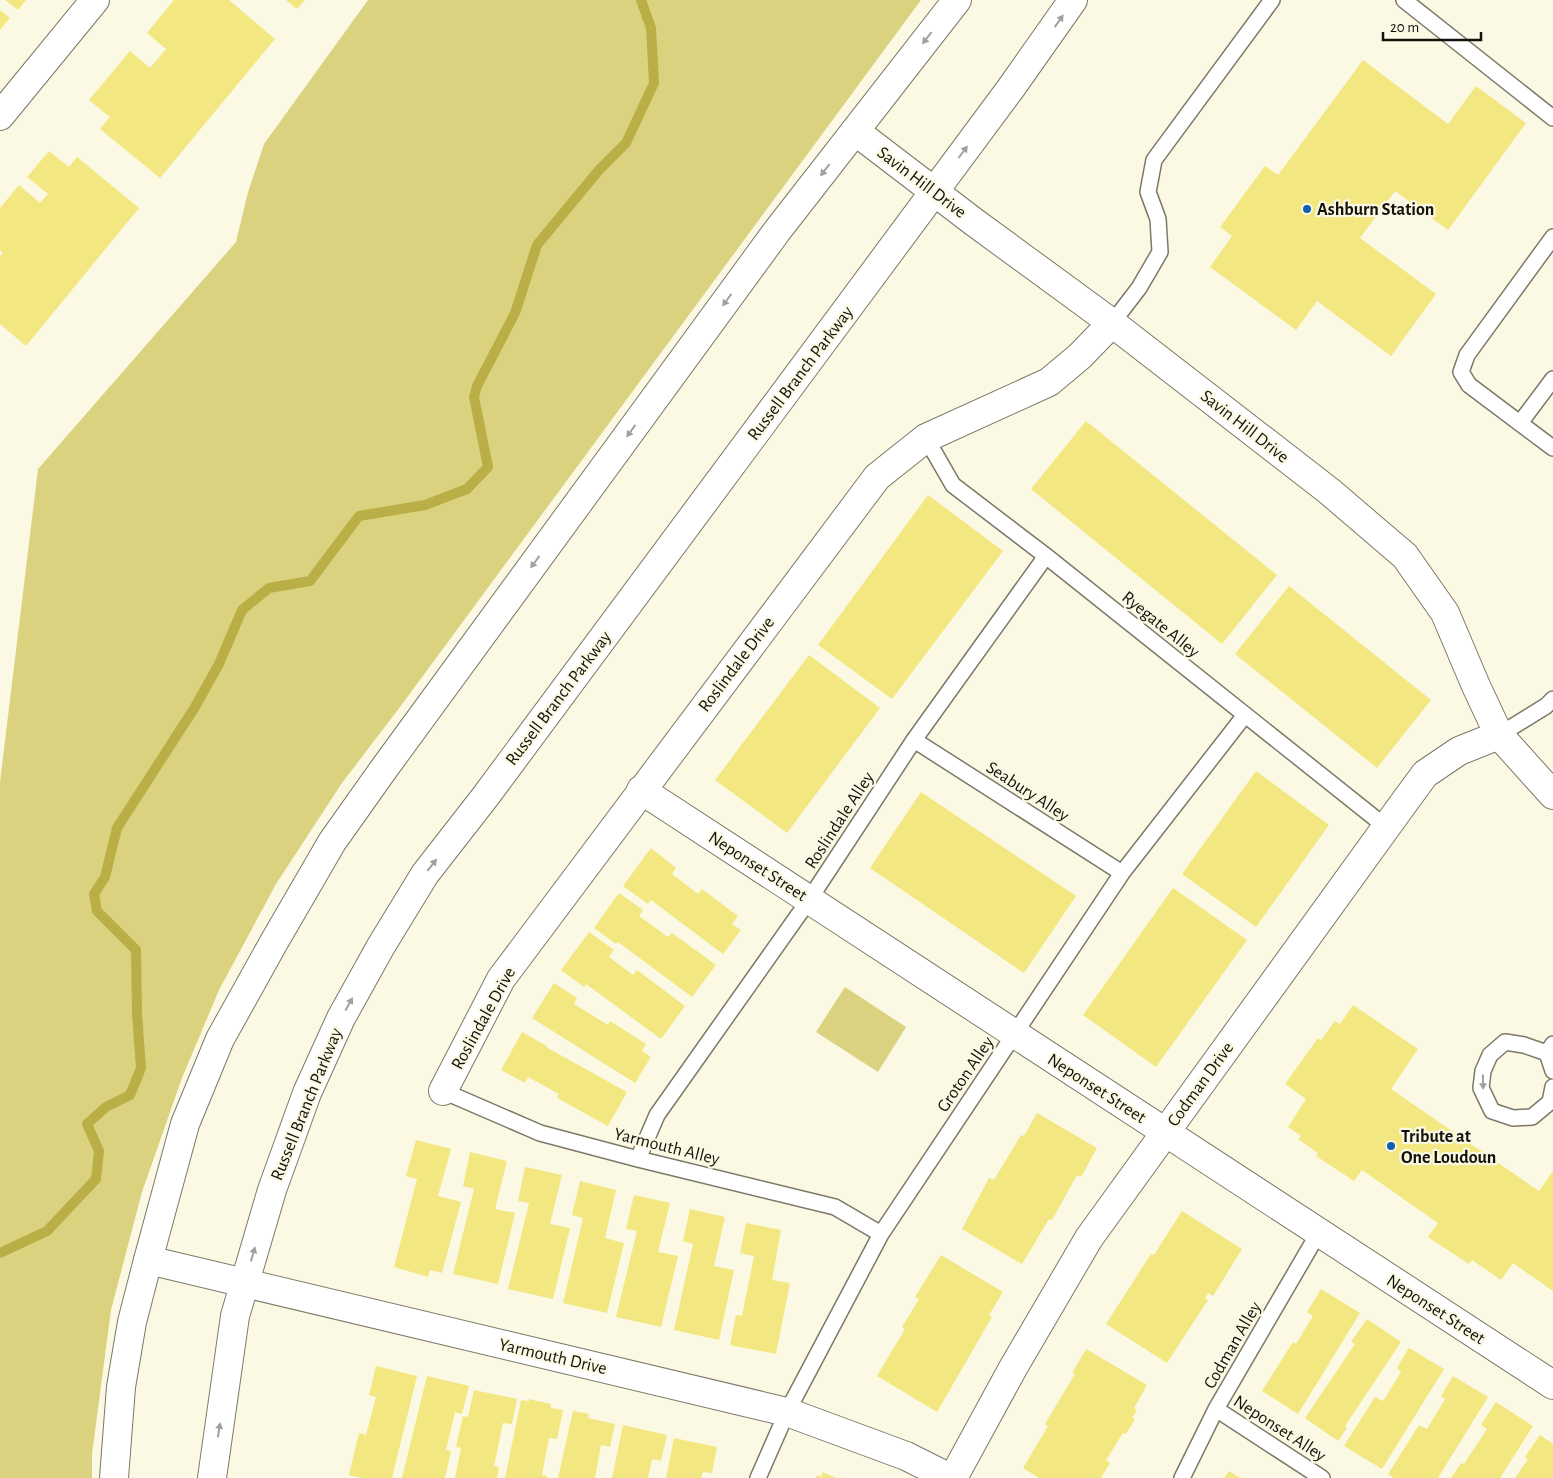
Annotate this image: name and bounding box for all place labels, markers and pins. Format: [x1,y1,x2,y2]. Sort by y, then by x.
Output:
place label: Ashburn Station [1317,201,1434,219]
marker: Ashburn Station [1301,203,1313,215]
place label: Tribute at One Loudoun [1401,1128,1496,1167]
marker: Tribute at One Loudoun [1385,1140,1397,1152]

